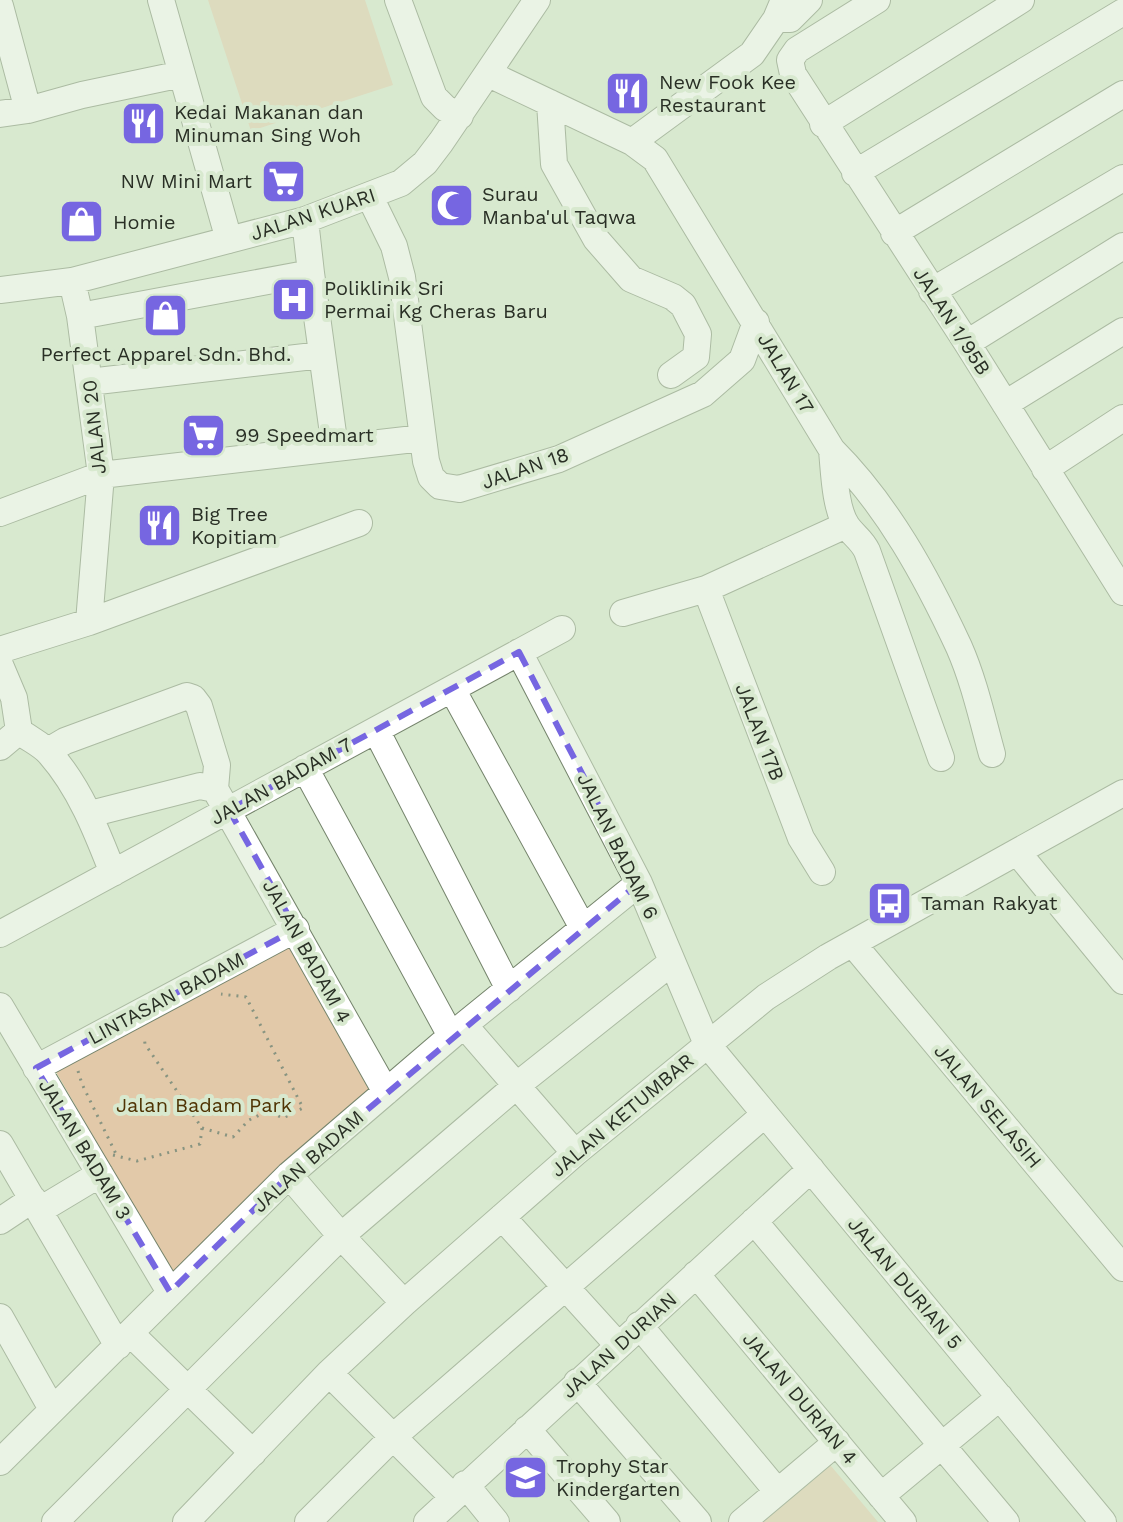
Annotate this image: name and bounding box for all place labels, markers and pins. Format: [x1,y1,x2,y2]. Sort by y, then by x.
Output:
restaurant icon: New Fook Kee Restaurant [604,69,652,117]
place label: New Fook Kee Restaurant [659,70,796,117]
restaurant icon: Kedai Makanan dan Minuman Sing Woh [119,100,167,148]
place label: Kedai Makanan dan Minuman Sing Woh [174,100,364,147]
supermarket icon: NW Mini Mart [259,157,307,205]
place label: NW Mini Mart [121,169,253,193]
mosque icon: Surau Manba'ul Taqwa [427,181,475,229]
place label: Surau Manba'ul Taqwa [482,182,636,229]
shop icon: Homie [58,198,106,246]
place label: Homie [113,210,175,234]
hospital icon: Poliklinik Sri Permai Kg Cheras Baru [269,275,317,323]
place label: Poliklinik Sri Permai Kg Cheras Baru [324,276,548,323]
shop icon: Perfect Apparel Sdn. Bhd. [142,291,190,339]
place label: Perfect Apparel Sdn. Bhd. [41,342,291,366]
supermarket icon: 99 Speedmart [180,411,228,459]
place label: 99 Speedmart [235,423,374,447]
restaurant icon: Big Tree Kopitiam [136,502,184,550]
place label: Big Tree Kopitiam [191,502,277,549]
bus stop icon: Taman Rakyat [866,879,914,927]
place label: Taman Rakyat [921,891,1058,915]
school or university icon: Trophy Star Kindergarten [501,1454,549,1502]
place label: Trophy Star Kindergarten [556,1454,680,1501]

